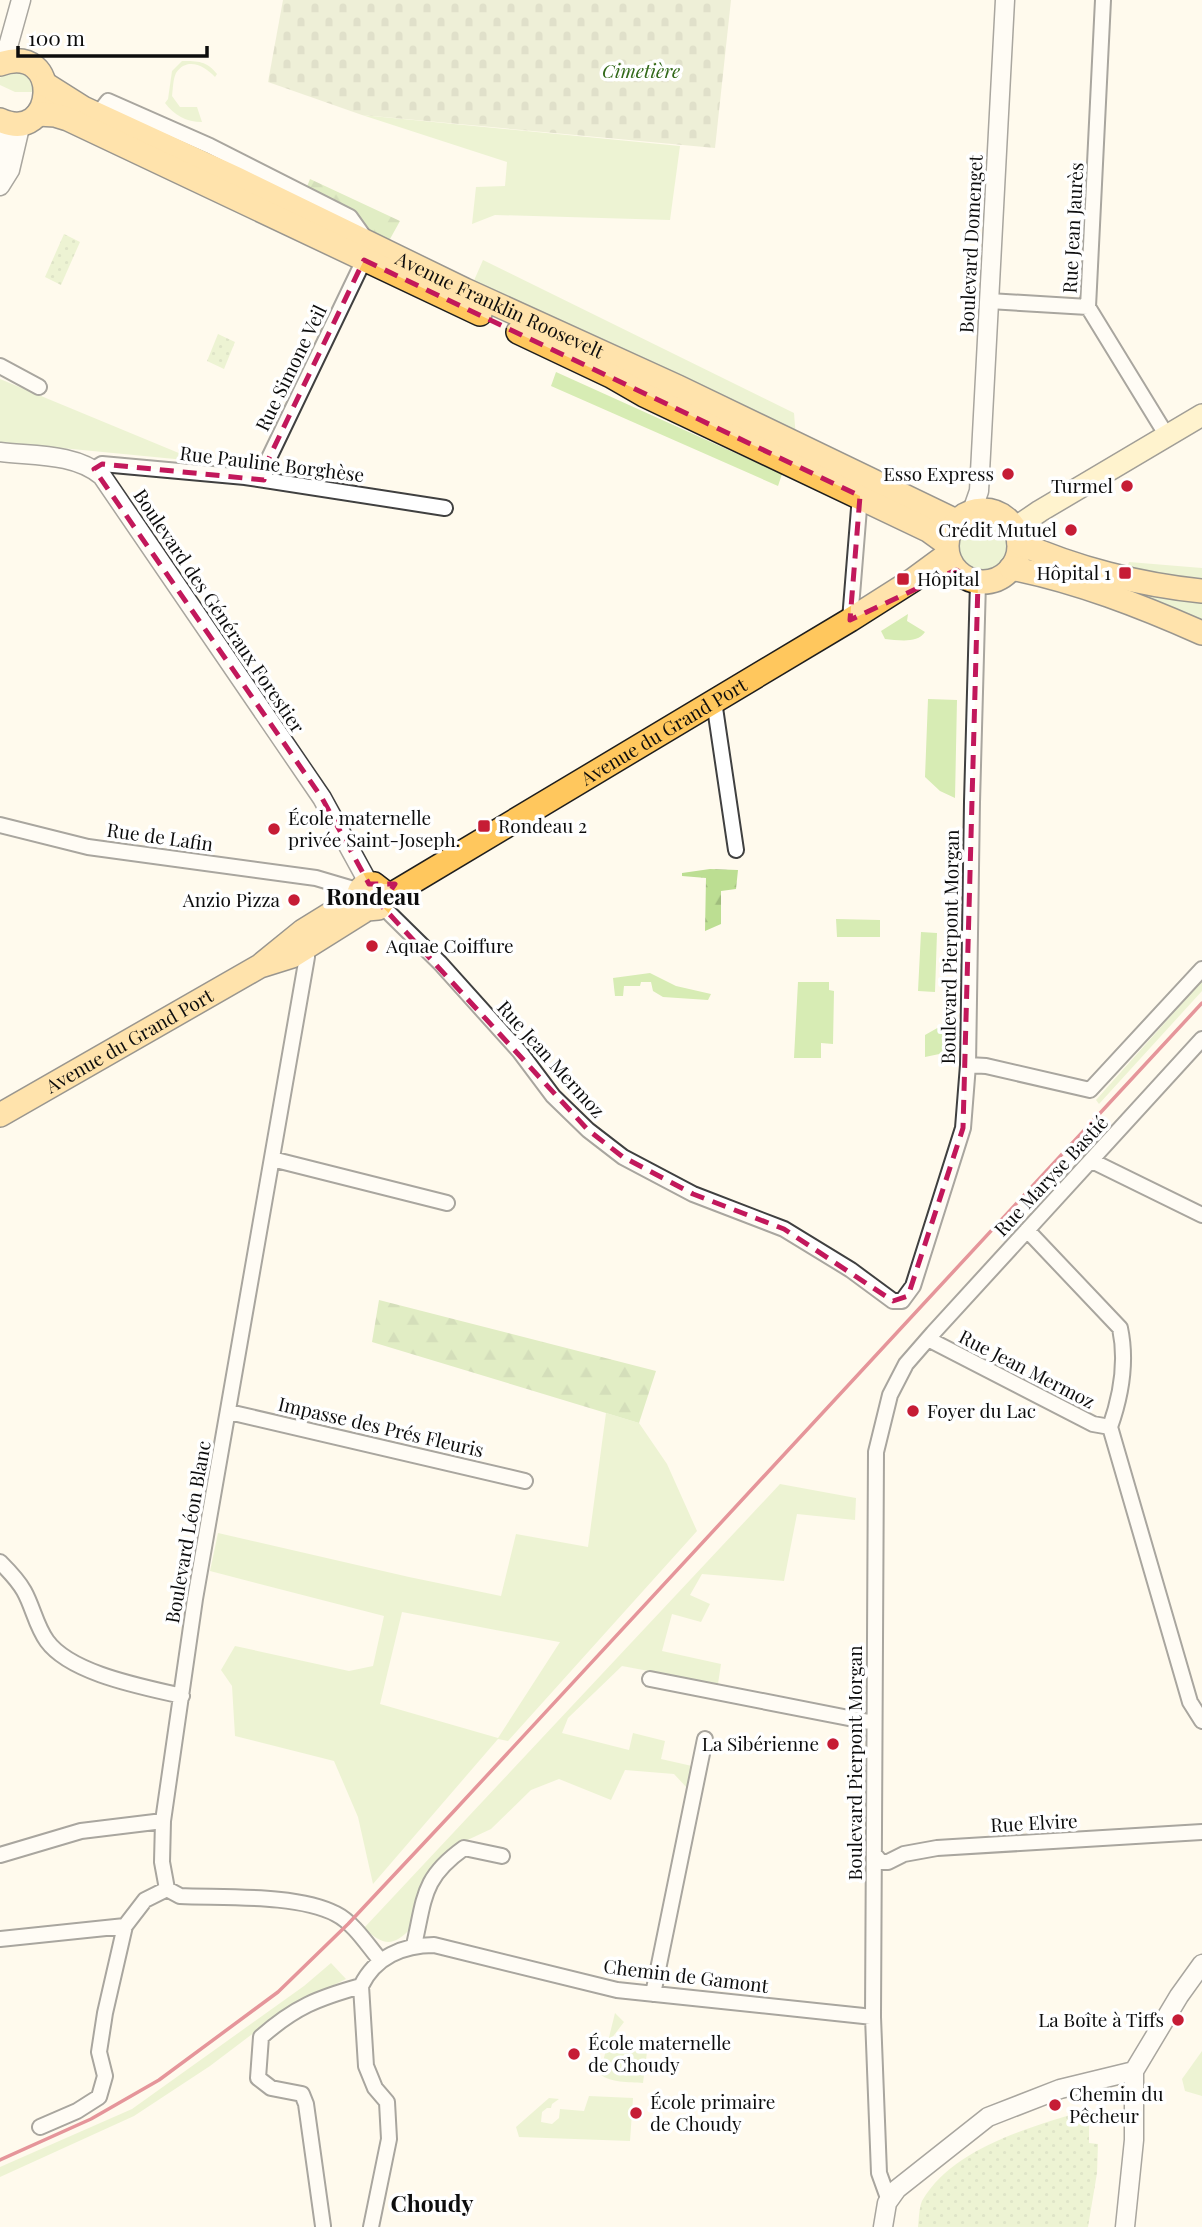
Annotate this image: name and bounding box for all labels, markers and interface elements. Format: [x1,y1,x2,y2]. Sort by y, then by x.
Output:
scale bar [18,14,206,58]
text: 100 m [28,23,85,51]
park label: Cimetière [602,57,680,83]
street label: Boulevard Domenget [952,154,988,334]
street label: Rue Jean Jaurès [1056,162,1088,294]
street label: Avenue Franklin Roosevelt [391,244,609,364]
street label: Rue Simone Veil [248,300,332,435]
street label: Rue Pauline Borghèse [178,439,366,487]
place label: Esso Express [883,460,994,486]
marker: Esso Express [1000,466,1016,482]
place label: Turmel [1051,472,1114,498]
marker: Turmel [1119,478,1135,494]
street label: Boulevard des Généraux Forestier [128,483,312,738]
place label: Crédit Mutuel [938,516,1058,542]
marker: Crédit Mutuel [1063,522,1079,538]
place label: Hôpital 1 [1037,559,1111,585]
place label: Hôpital [917,565,980,591]
marker: Hôpital 1 [1117,565,1133,581]
marker: Hôpital [895,571,911,587]
street label: Avenue du Grand Port [574,671,751,791]
place label: École maternelle privée Saint-Joseph. [288,804,460,852]
place label: Rondeau 2 [498,812,587,838]
street label: Rue de Lafin [105,816,216,856]
marker: Rondeau 2 [476,818,492,834]
marker: École maternelle privée Saint-Joseph. [266,821,282,837]
street label: Boulevard Pierpont Morgan [934,829,964,1065]
district label: Rondeau [326,880,420,911]
place label: Anzio Pizza [182,886,281,912]
marker: Anzio Pizza [286,892,302,908]
place label: Aquae Coiffure [385,932,514,958]
marker: Aquae Coiffure [364,938,380,954]
street label: Avenue du Grand Port [39,982,218,1099]
street label: Rue Jean Mermoz [492,994,611,1123]
street label: Rue Maryse Bastié [988,1109,1113,1241]
street label: Rue Jean Mermoz [955,1323,1100,1414]
street label: Impasse des Prés Fleuris [276,1390,487,1462]
place label: Foyer du Lac [927,1397,1036,1423]
marker: Foyer du Lac [905,1403,921,1419]
street label: Boulevard Léon Blanc [158,1438,216,1625]
street label: Boulevard Pierpont Morgan [841,1645,867,1880]
place label: La Sibérienne [702,1730,819,1756]
marker: La Sibérienne [825,1736,841,1752]
street label: Rue Elvire [990,1807,1078,1837]
street label: Chemin de Gamont [602,1952,770,1998]
place label: La Boîte à Tiffs [1038,2006,1164,2032]
marker: La Boîte à Tiffs [1170,2012,1186,2028]
place label: École maternelle de Choudy [588,2029,731,2077]
marker: École maternelle de Choudy [566,2046,582,2062]
place label: Chemin du Pêcheur [1069,2080,1163,2128]
place label: École primaire de Choudy [650,2088,775,2136]
marker: Chemin du Pêcheur [1047,2097,1063,2113]
marker: École primaire de Choudy [628,2105,644,2121]
district label: Choudy [391,2187,473,2218]

